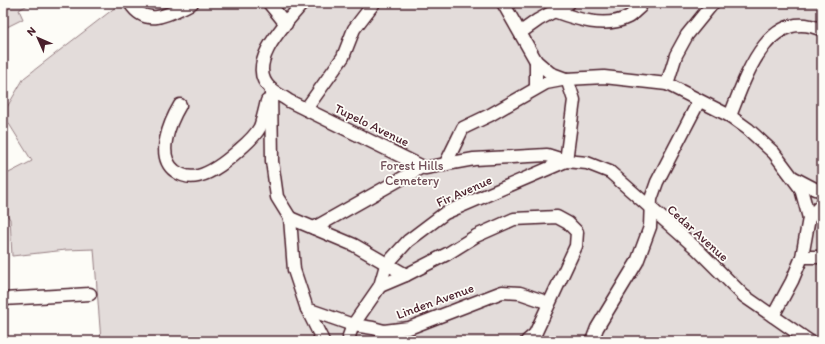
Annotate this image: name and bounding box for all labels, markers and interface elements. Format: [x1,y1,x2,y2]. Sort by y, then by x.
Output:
north arrow [18,18,58,58]
text: N [24,24,39,39]
street label: Tupelo Avenue [332,100,412,150]
park label: Forest Hills Cemetery [380,158,444,188]
street label: Fir Avenue [434,172,494,210]
street label: Cedar Avenue [664,202,732,264]
street label: Linden Avenue [394,280,476,322]

